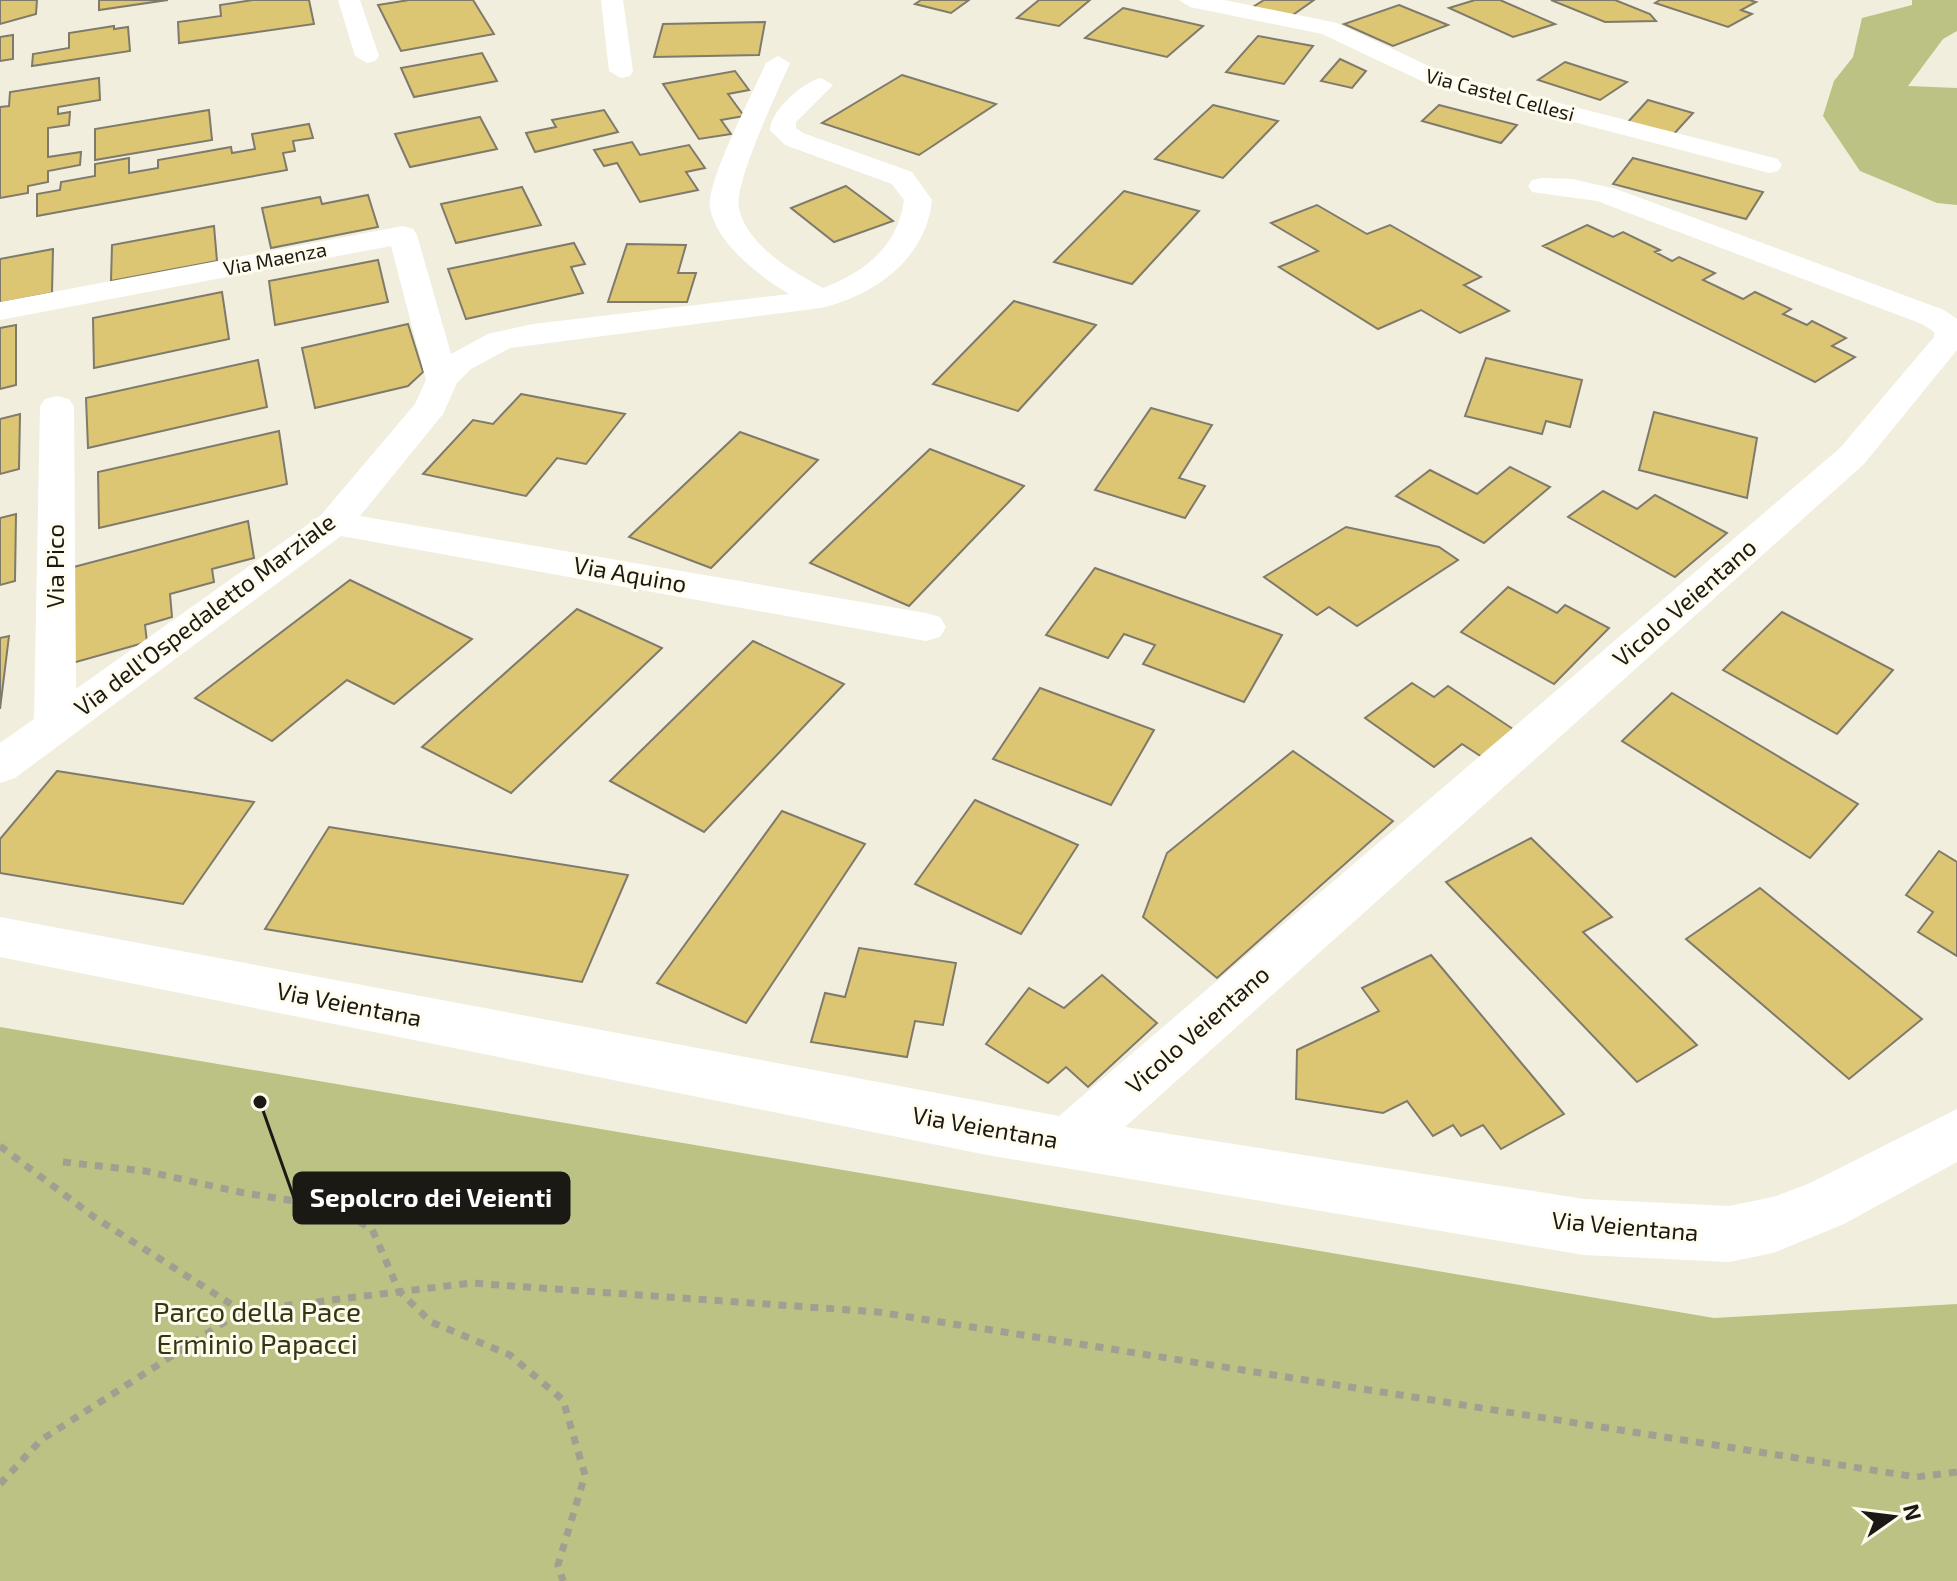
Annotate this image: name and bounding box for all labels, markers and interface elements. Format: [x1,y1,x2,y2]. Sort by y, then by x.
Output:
street label: Via Castel Cellesi [1423,63,1577,125]
street label: Via Maenza [221,236,328,280]
street label: Via dell'Ospedaletto Marziale [68,506,340,721]
street label: Via Pico [40,524,69,608]
street label: Vicolo Veientano [1606,532,1762,672]
street label: Via Aquino [571,549,689,598]
street label: Vicolo Veientano [1119,959,1275,1099]
street label: Via Veientana [274,975,424,1032]
street label: Via Veientana [910,1099,1060,1154]
callout: Sepolcro dei Veienti [294,1173,569,1223]
text: Sepolcro dei Veienti [310,1181,552,1212]
street label: Via Veientana [1550,1205,1700,1246]
park label: Parco della Pace Erminio Papacci [153,1294,361,1360]
north arrow [1853,1477,1933,1557]
text: N [1899,1501,1928,1523]

